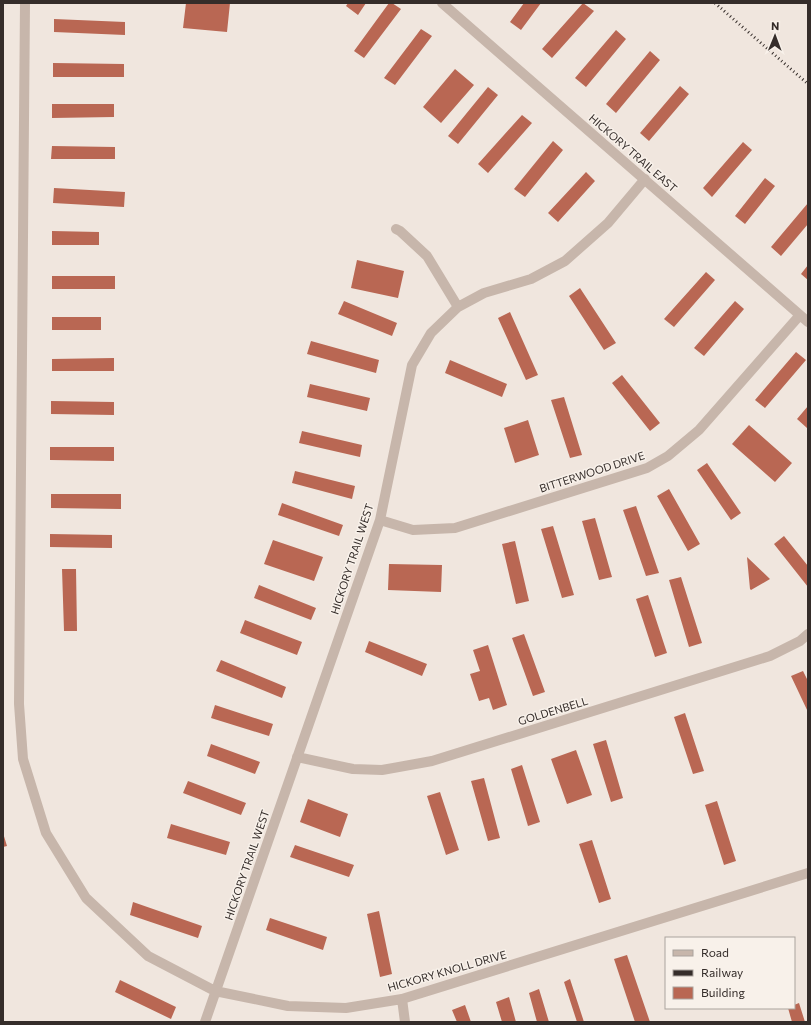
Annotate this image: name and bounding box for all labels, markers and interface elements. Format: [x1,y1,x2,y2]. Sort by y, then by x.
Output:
north arrow [755,16,795,56]
text: N [771,19,779,32]
street label: HICKORY TRAIL EAST [587,111,680,194]
street label: BITTERWOOD DRIVE [538,448,646,495]
street label: HICKORY TRAIL WEST [327,502,376,616]
street label: GOLDENBELL [516,694,589,727]
street label: HICKORY TRAIL WEST [222,808,272,922]
legend [665,937,795,1009]
text: Road [701,945,729,959]
street label: HICKORY KNOLL DRIVE [386,947,508,994]
text: Railway [701,965,743,979]
text: Building [701,985,745,999]

